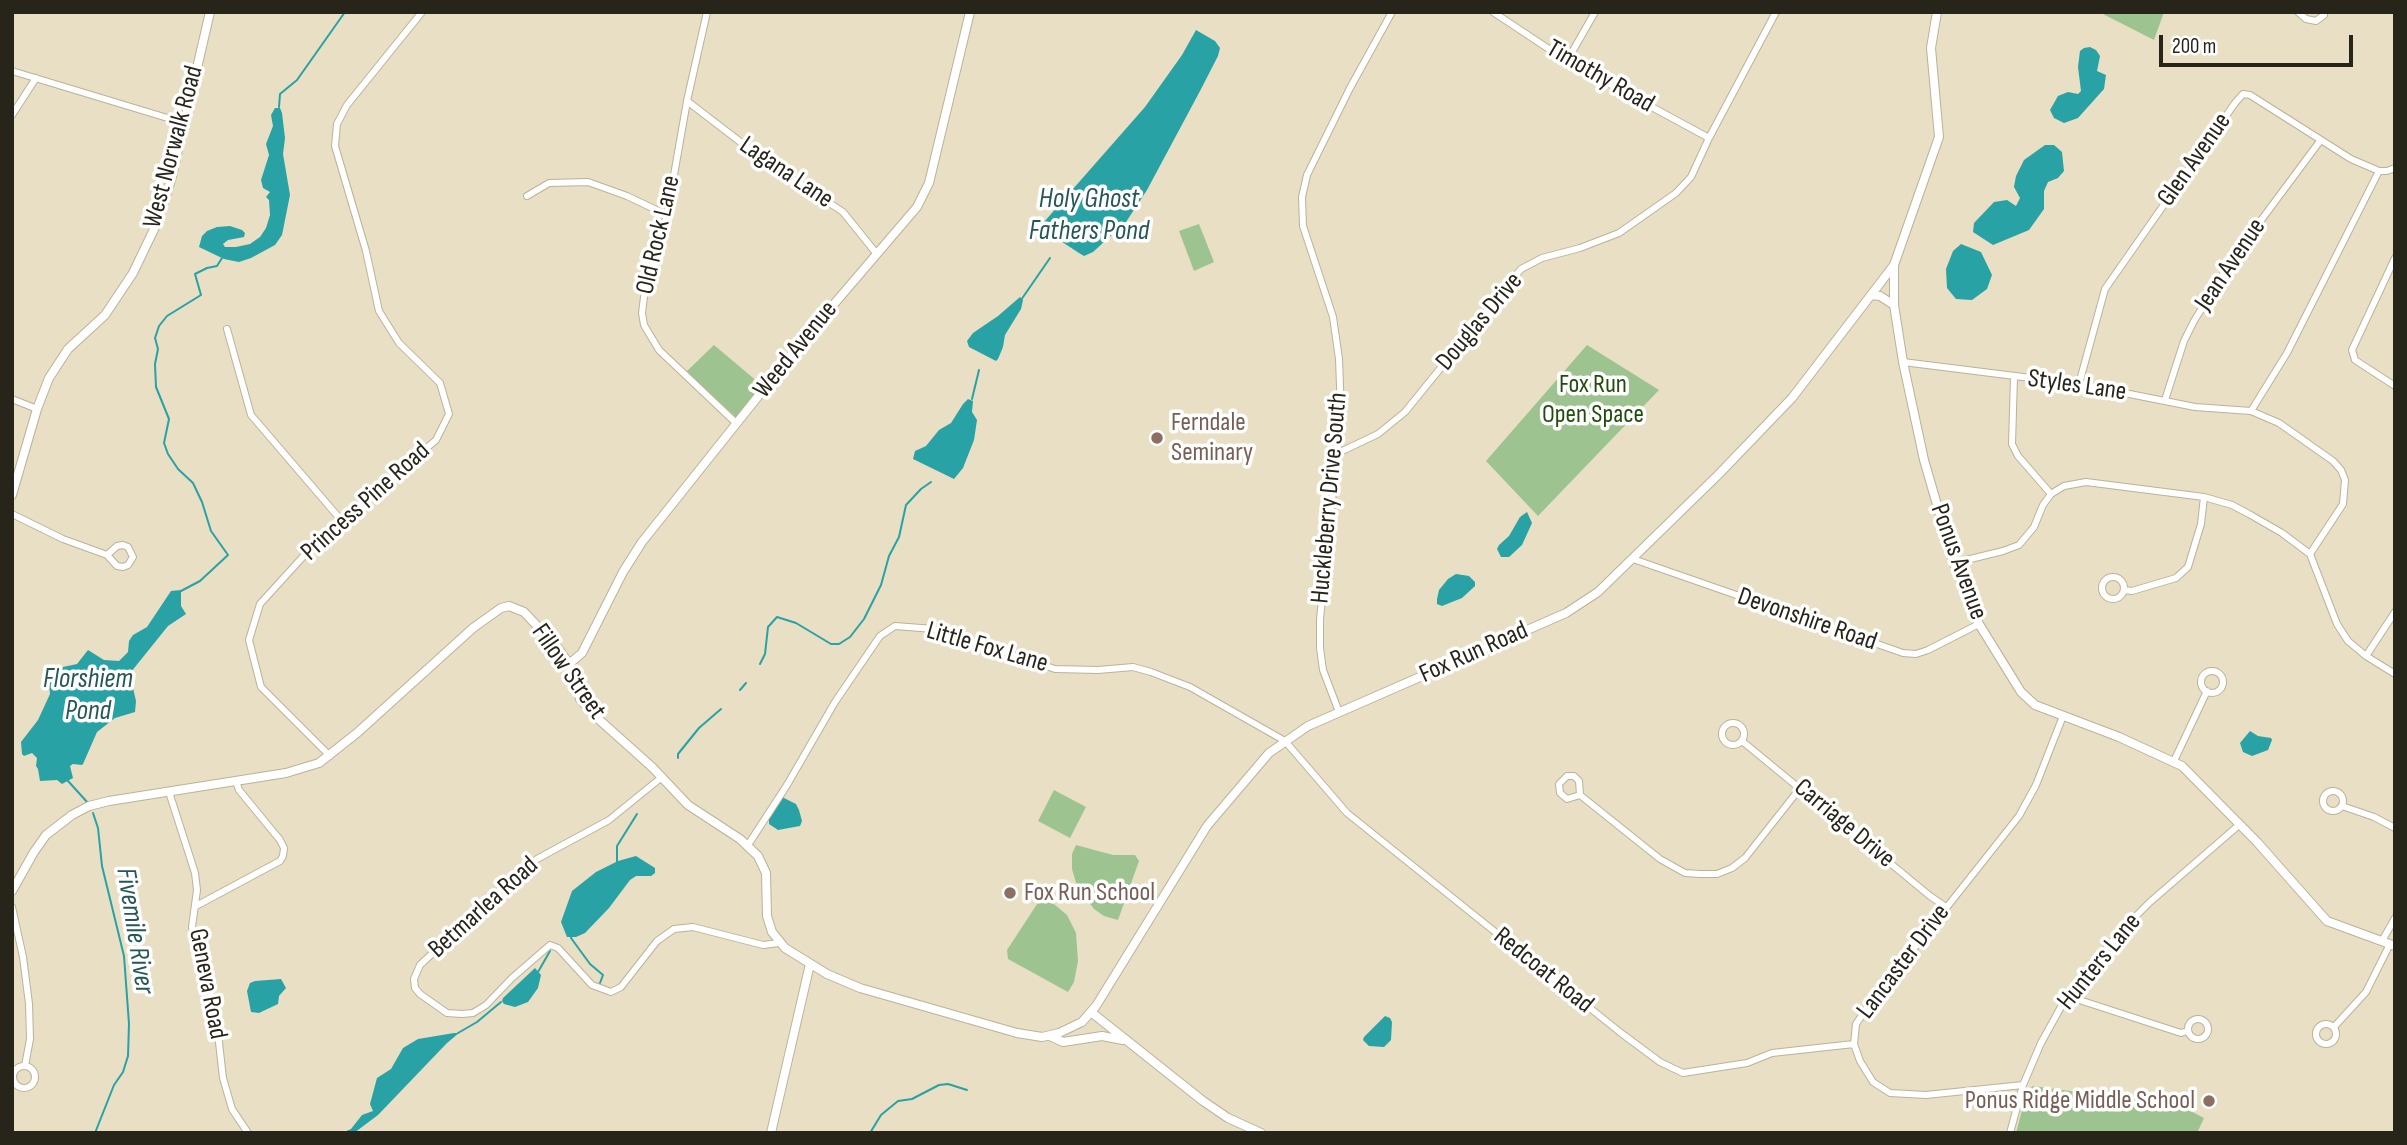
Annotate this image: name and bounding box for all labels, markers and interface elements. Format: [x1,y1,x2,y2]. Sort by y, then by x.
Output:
scale bar [2162,21,2356,65]
street label: Timothy Road [1541,34,1659,120]
text: 200 m [2172,34,2216,59]
street label: West Norwalk Road [137,62,211,232]
street label: Glen Avenue [2151,107,2239,213]
street label: Lagana Lane [733,130,839,216]
street label: Old Rock Lane [630,173,688,297]
water label: Holy Ghost Fathers Pond [1029,183,1149,249]
street label: Jean Avenue [2189,213,2273,317]
street label: Douglas Drive [1430,267,1530,377]
street label: Weed Avenue [747,295,845,405]
street label: Styles Lane [2026,364,2128,408]
park label: Fox Run Open Space [1542,369,1644,430]
street label: Huckleberry Drive South [1305,391,1355,605]
place label: Ferndale Seminary [1171,407,1253,468]
marker: Ferndale Seminary [1149,430,1165,446]
street label: Princess Pine Road [295,436,437,568]
street label: Ponus Avenue [1923,500,1993,624]
street label: Devonshire Road [1733,582,1881,658]
street label: Fox Run Road [1415,615,1533,691]
street label: Little Fox Lane [923,616,1051,680]
street label: Fillow Street [524,618,612,726]
water label: Florshiem Pond [43,663,133,729]
street label: Carriage Drive [1787,773,1901,875]
street label: Betmarlea Road [423,851,545,965]
water label: Fivemile River [107,866,161,996]
place label: Fox Run School [1024,877,1155,909]
marker: Fox Run School [1002,885,1018,901]
street label: Lancaster Drive [1851,899,1957,1025]
street label: Hunters Lane [2052,907,2148,1017]
street label: Redcoat Road [1487,921,1599,1021]
street label: Geneva Road [181,926,233,1042]
place label: Ponus Ridge Middle School [1965,1085,2195,1117]
marker: Ponus Ridge Middle School [2201,1093,2217,1109]

